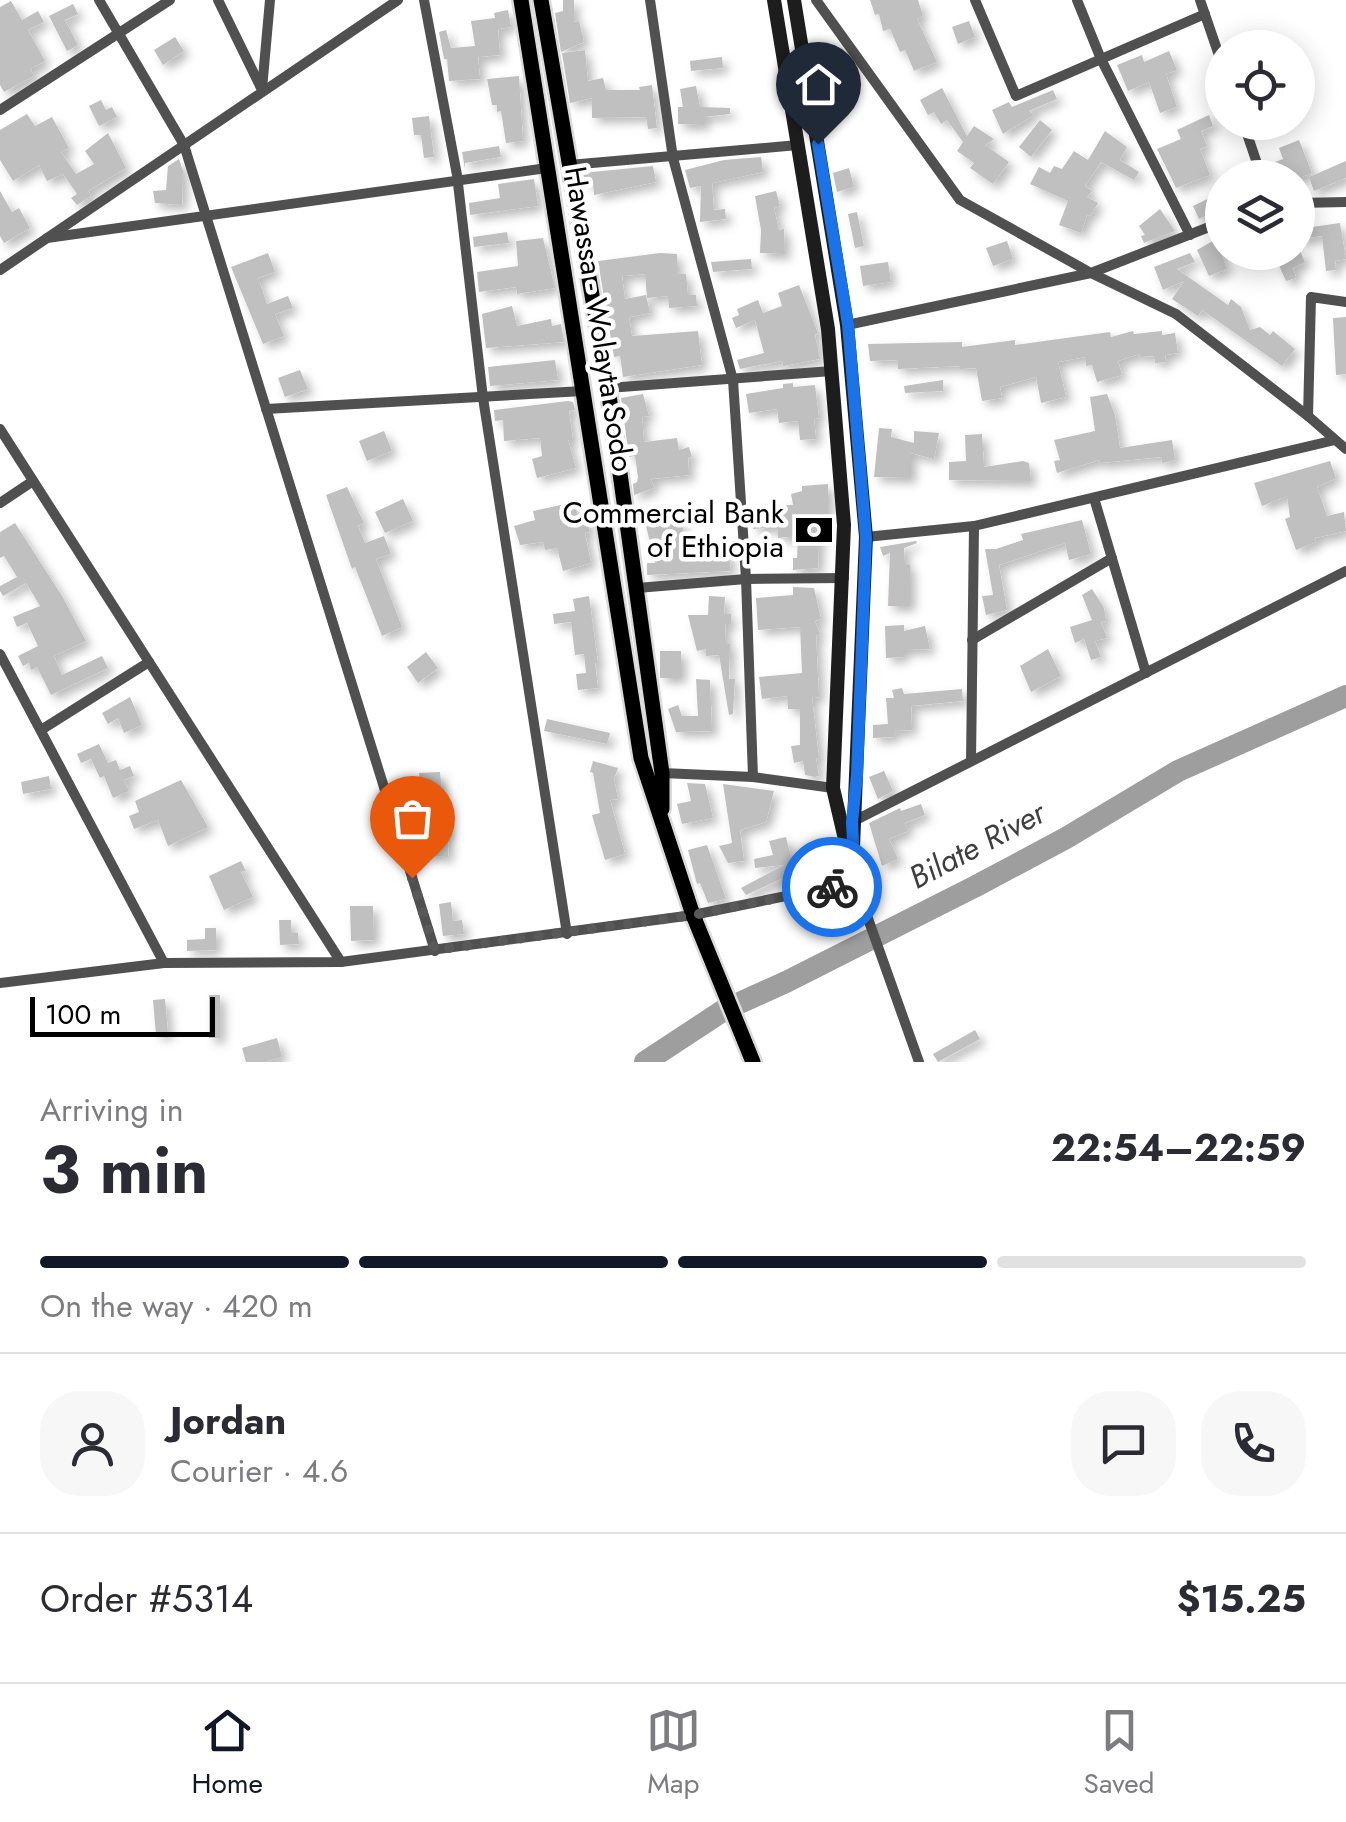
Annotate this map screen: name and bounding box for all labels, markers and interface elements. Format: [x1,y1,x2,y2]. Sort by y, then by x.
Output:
map controls [1205,30,1315,270]
button: locate [1205,30,1315,140]
pin [776,42,861,145]
icon: home [791,57,846,112]
button: layers [1205,160,1315,270]
street label: Hawassa - Wolayta Sodo [554,163,645,475]
place label: Commercial Bank of Ethiopia [562,491,785,568]
bank icon: Commercial Bank of Ethiopia [793,509,835,551]
pin [370,776,455,879]
water label: Bilate River [901,789,1055,900]
icon: bag [385,791,440,846]
courier [782,837,882,937]
icon: bike [805,860,860,915]
scale bar [30,992,215,1036]
text: 100 m [45,994,121,1035]
text: Arriving in [40,1087,184,1133]
text: 22:54–22:59 [1051,1120,1306,1175]
text: 3 min [40,1123,208,1217]
text: On the way · 420 m [40,1283,313,1329]
button: person [40,1391,145,1496]
button: chat [1071,1391,1176,1496]
button: phone [1201,1391,1306,1496]
text: Jordan [170,1393,286,1448]
text: Courier · 4.6 [170,1448,348,1494]
text: Order #5314 [40,1571,253,1626]
text: $15.25 [1177,1571,1306,1626]
tab: Home [191,1703,263,1804]
tab: Map [646,1703,701,1804]
tab: Saved [1084,1703,1155,1804]

